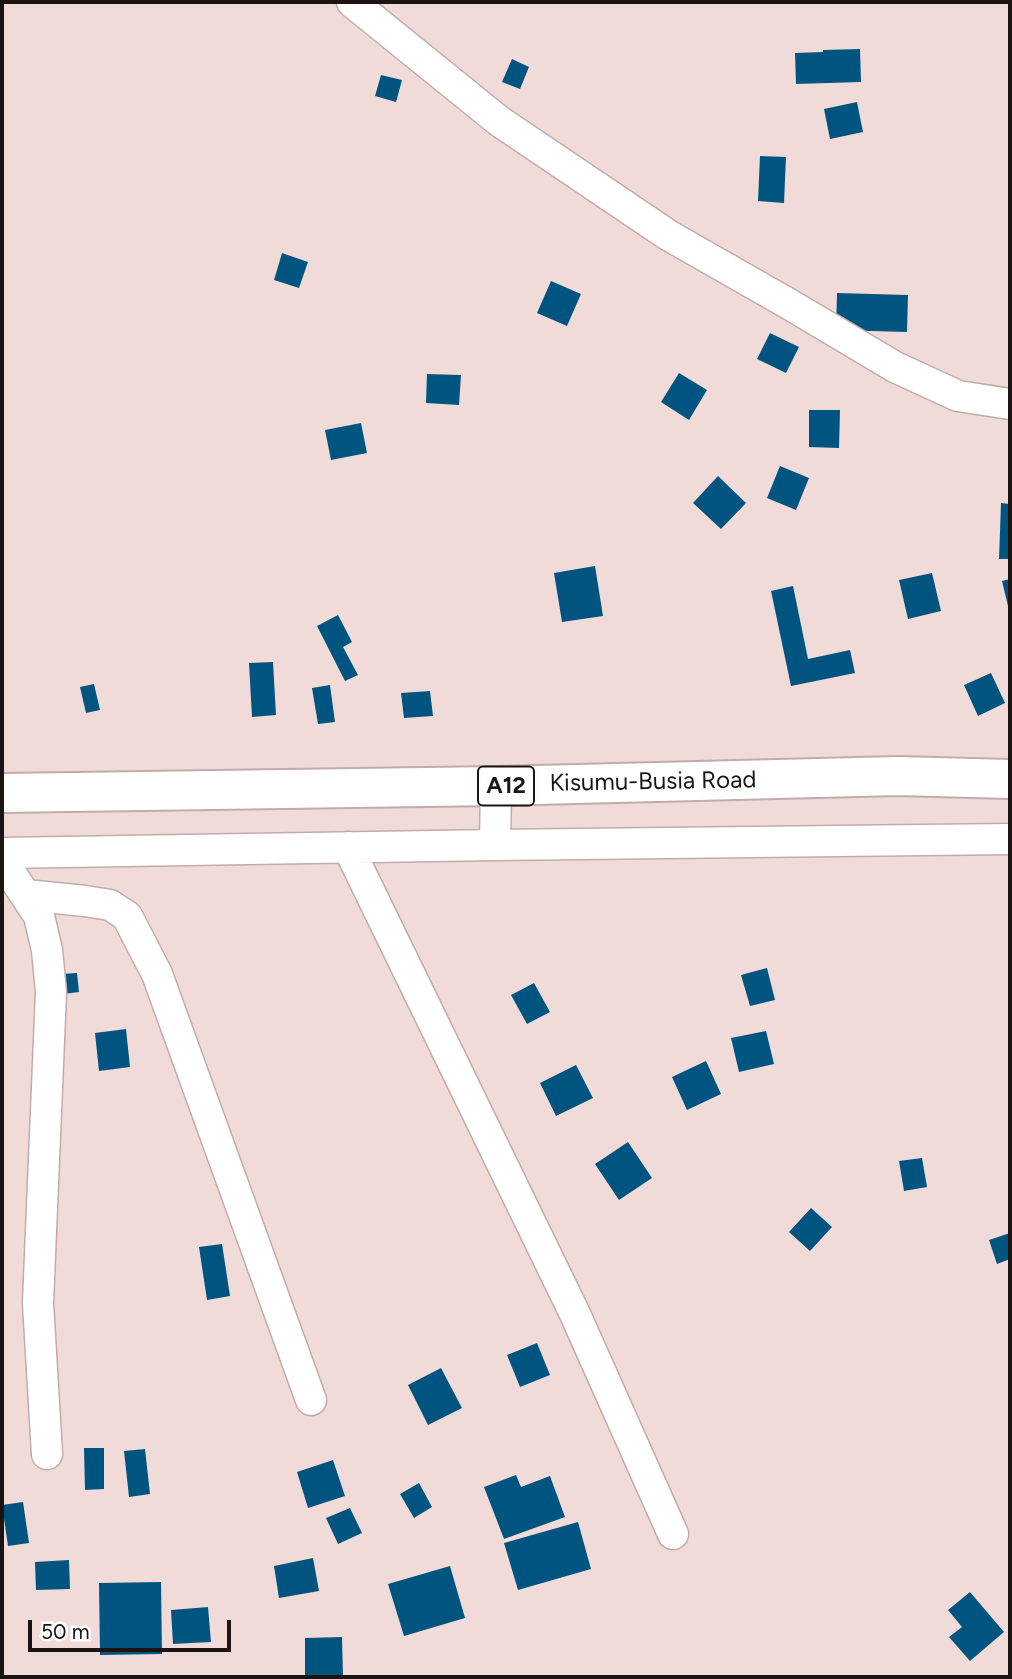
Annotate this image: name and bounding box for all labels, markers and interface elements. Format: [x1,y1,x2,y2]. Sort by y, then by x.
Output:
road number: A12 [478,766,534,806]
street label: Kisumu-Busia Road [549,766,757,798]
scale bar [32,1606,234,1650]
text: 50 m [41,1619,90,1644]

